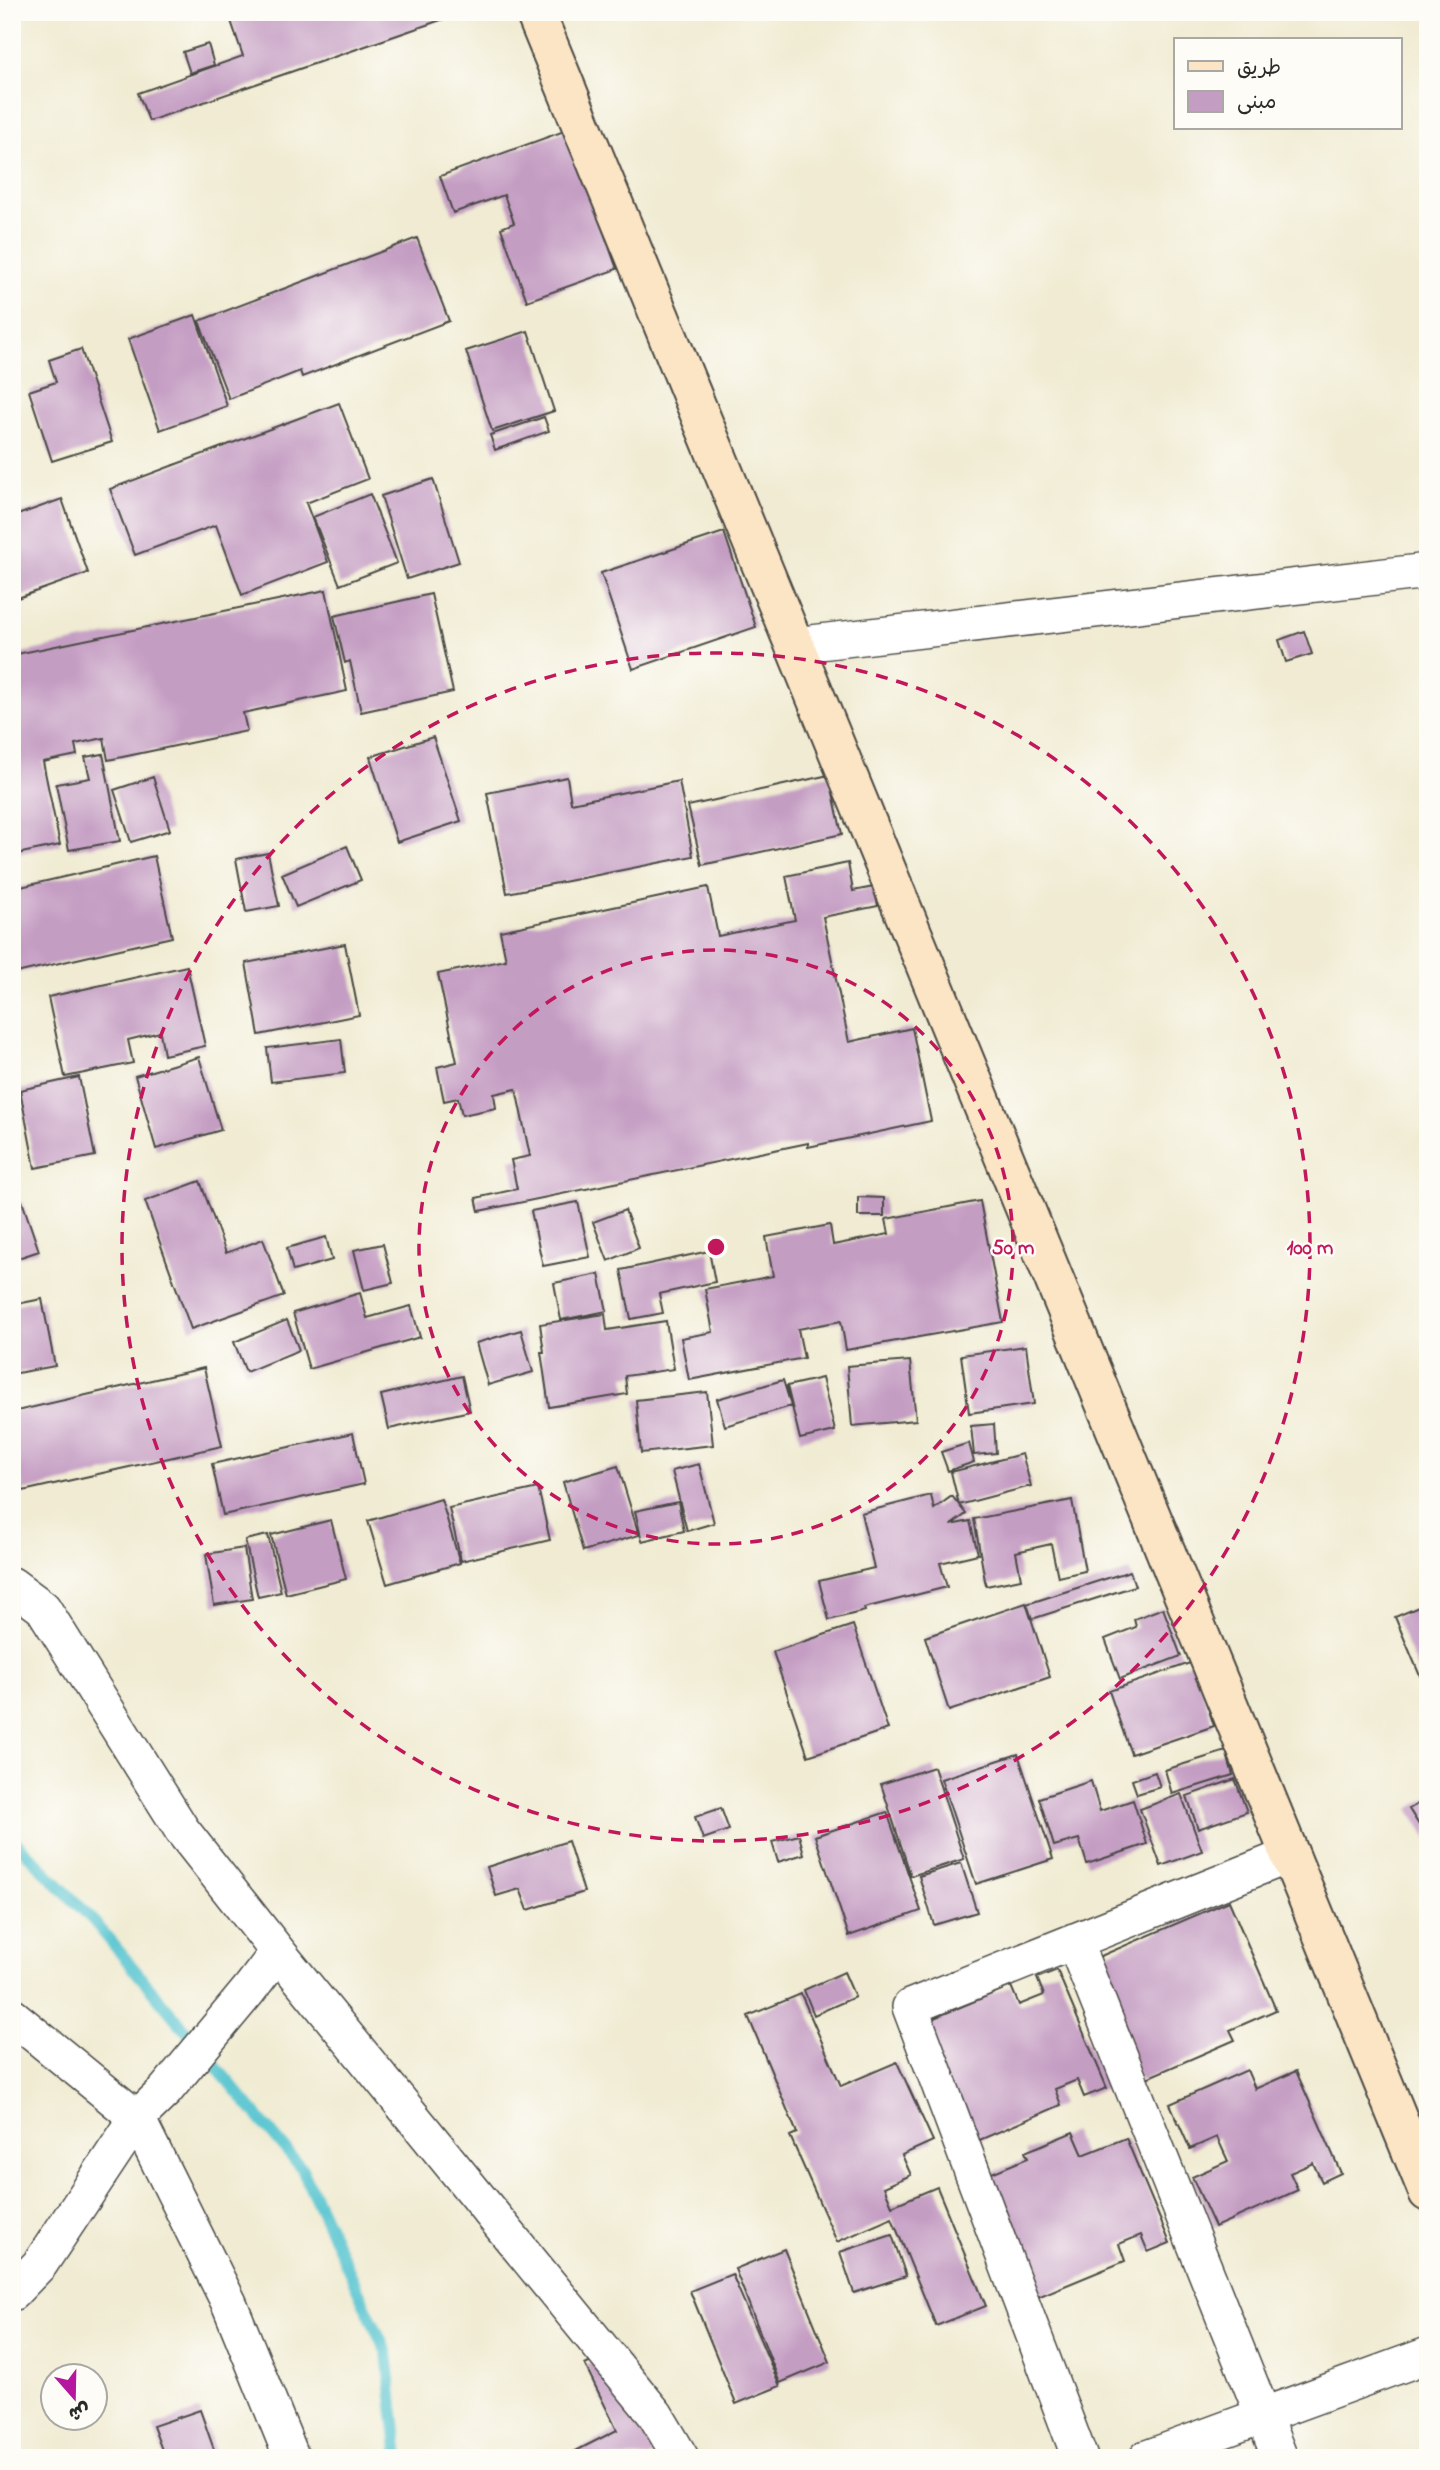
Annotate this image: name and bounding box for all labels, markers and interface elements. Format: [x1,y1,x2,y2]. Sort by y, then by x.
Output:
legend [1174,38,1402,130]
text: طريق [1237,54,1281,84]
text: مبنى [1237,88,1276,118]
text: 50 m [992,1234,1034,1264]
text: 100 m [1287,1234,1333,1264]
centre of rings [704,1235,728,1259]
north arrow [38,2362,108,2432]
text: ش [64,2394,93,2427]

